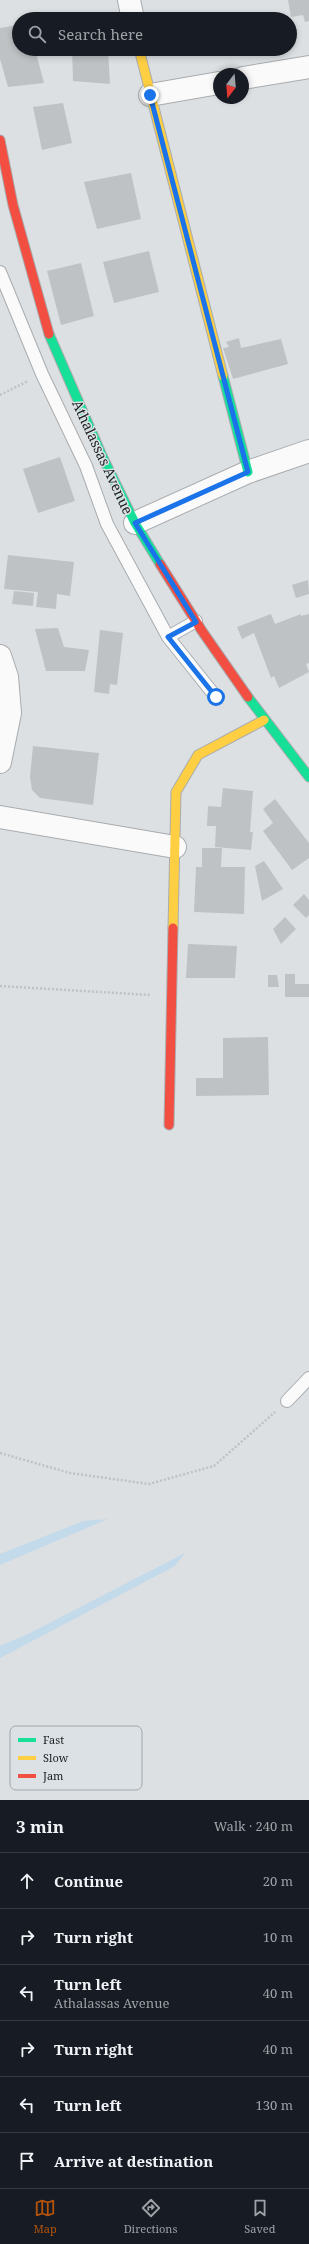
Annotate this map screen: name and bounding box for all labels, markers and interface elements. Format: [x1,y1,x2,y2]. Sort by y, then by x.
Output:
search box [12,12,297,56]
icon: search [26,23,48,45]
text: Search here [58,24,143,44]
north arrow [213,68,249,104]
route end [141,86,159,104]
street label: Athalassas Avenue [68,397,138,517]
route start [207,688,225,706]
legend [10,1726,142,1790]
text: Fast [43,1732,64,1747]
text: Slow [43,1750,69,1765]
text: Jam [42,1768,64,1783]
text: 3 min [16,1815,64,1838]
text: Walk · 240 m [214,1817,293,1835]
icon: ahead [16,1870,38,1892]
text: Continue [54,1871,123,1891]
text: 20 m [263,1872,293,1890]
icon: right [16,1926,38,1948]
text: Turn right [54,1927,133,1947]
text: 10 m [263,1928,293,1946]
text: Turn left [54,1974,122,1994]
icon: left [16,1982,38,2004]
text: 40 m [263,1984,293,2002]
text: Athalassas Avenue [54,1994,169,2012]
icon: right [16,2038,38,2060]
text: Turn right [54,2039,133,2059]
text: 40 m [263,2040,293,2058]
icon: left [16,2094,38,2116]
text: Turn left [54,2095,122,2115]
text: 130 m [256,2096,293,2114]
icon: arrive [16,2150,38,2172]
text: Arrive at destination [54,2151,213,2171]
tab: Map [33,2197,57,2236]
tab: Directions [124,2197,177,2236]
tab: Saved [244,2197,276,2236]

